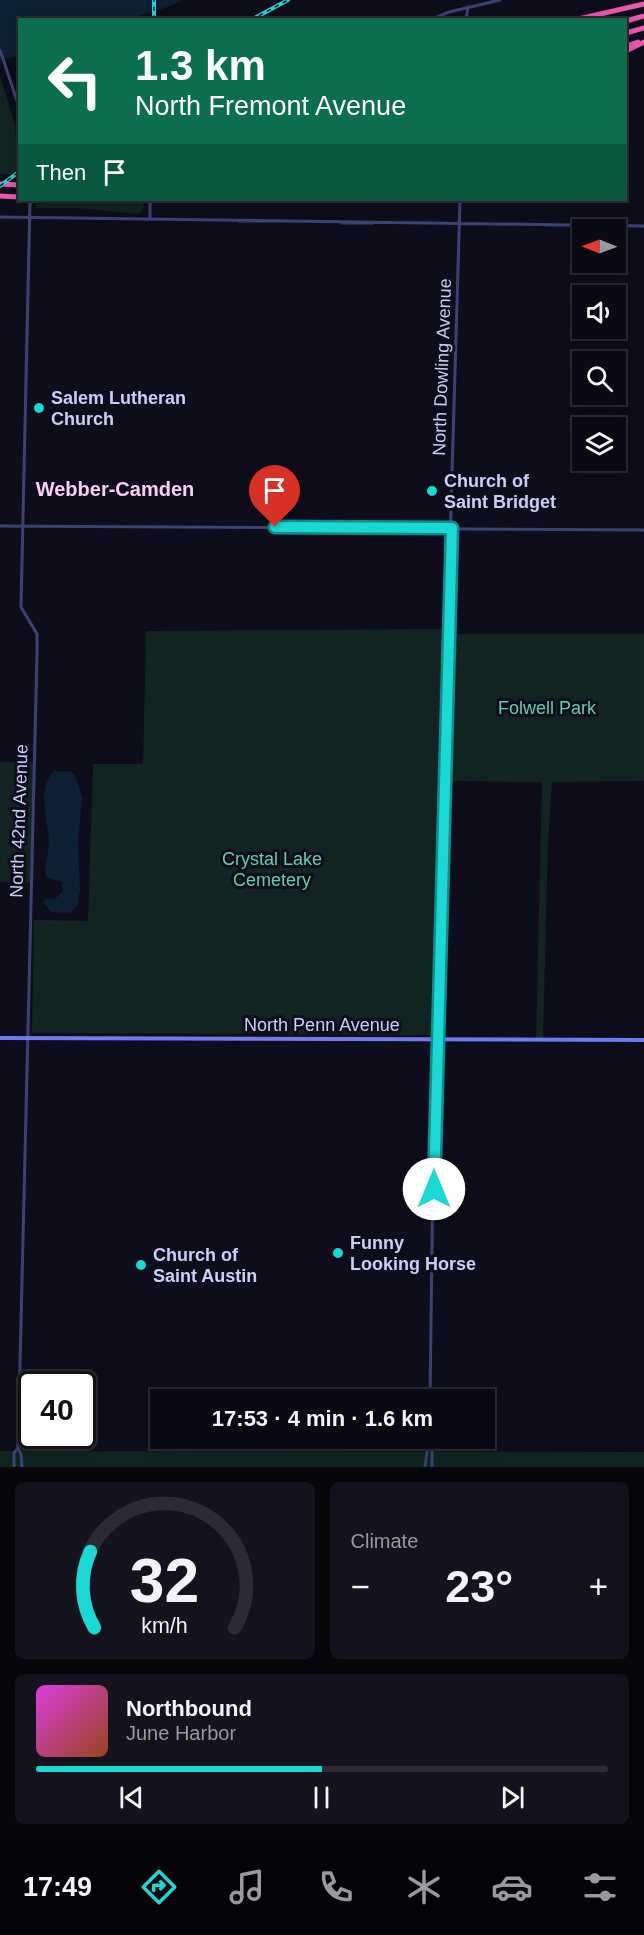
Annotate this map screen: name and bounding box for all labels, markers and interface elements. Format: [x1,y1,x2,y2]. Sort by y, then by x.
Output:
icon: left [36,42,114,120]
text: 1.3 km [135,42,266,89]
text: North Fremont Avenue [135,91,406,121]
icon: arrive [98,156,131,189]
text: Then [36,160,86,185]
north arrow [572,219,626,273]
map controls [572,219,626,471]
street label: North Dowling Avenue [429,278,455,456]
button: sound [572,285,626,339]
button: search [572,351,626,405]
place label: Salem Lutheran Church [51,388,186,429]
marker: Salem Lutheran Church [32,401,46,415]
button: layers [572,417,626,471]
pin [249,465,300,527]
place label: Church of Saint Bridget [444,471,556,512]
icon: arrive [258,474,291,507]
district label: Webber-Camden [36,478,194,500]
marker: Church of Saint Bridget [425,484,439,498]
park label: Folwell Park [498,698,597,718]
street label: North 42nd Avenue [6,744,32,898]
park label: Crystal Lake Cemetery [222,849,322,890]
street label: North Penn Avenue [244,1015,400,1035]
position arrow [402,1157,466,1221]
place label: Funny Looking Horse [350,1233,476,1274]
place label: Church of Saint Austin [153,1245,257,1286]
marker: Funny Looking Horse [331,1246,345,1260]
marker: Church of Saint Austin [134,1258,148,1272]
speed limit sign: 40 [18,1371,96,1449]
text: 17:53 · 4 min · 1.6 km [212,1406,433,1431]
text: Climate [351,1530,418,1552]
text: 32 [130,1546,199,1615]
text: 23° [445,1561,513,1612]
text: − [351,1568,370,1605]
text: + [589,1568,608,1605]
text: km/h [142,1614,188,1638]
text: Northbound [126,1696,252,1721]
text: June Harbor [126,1722,236,1744]
icon: previous [115,1781,148,1814]
icon: pause [305,1781,338,1814]
icon: next [496,1781,529,1814]
icon: directions [138,1866,180,1908]
icon: music [226,1866,268,1908]
icon: phone [315,1866,357,1908]
icon: climate [403,1866,445,1908]
icon: car [491,1866,533,1908]
icon: filters [579,1866,621,1908]
text: 17:49 [23,1872,92,1902]

